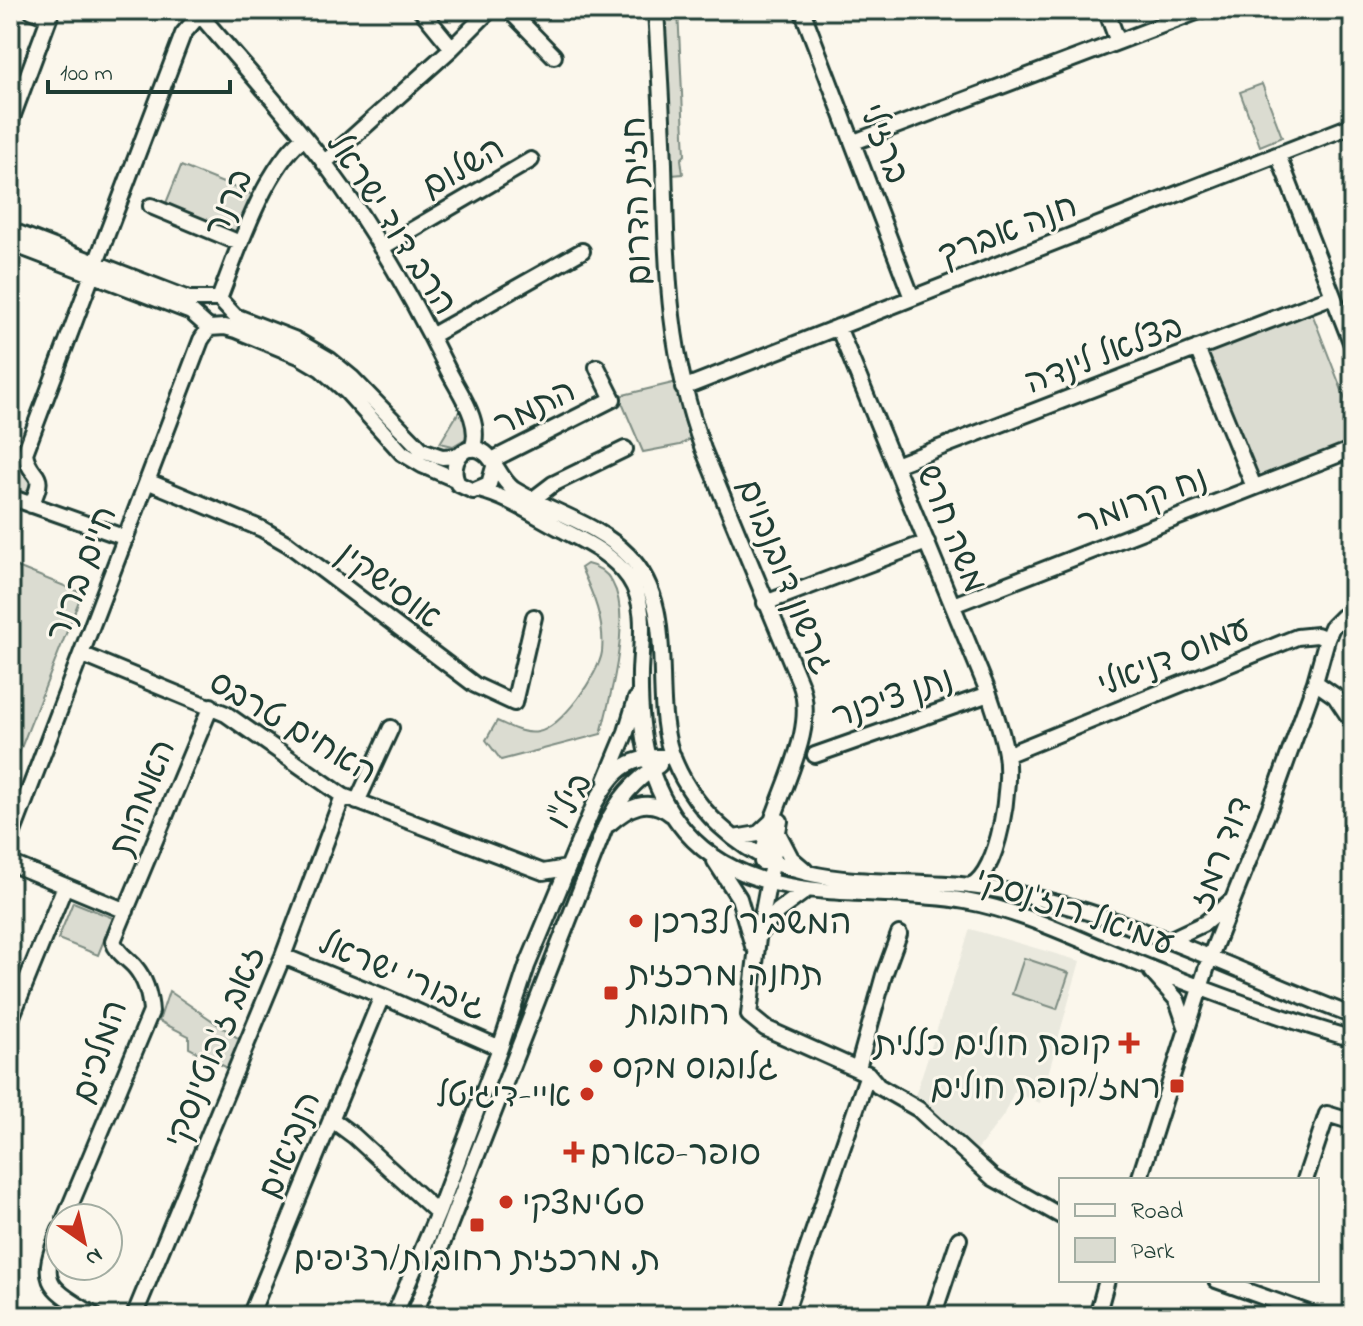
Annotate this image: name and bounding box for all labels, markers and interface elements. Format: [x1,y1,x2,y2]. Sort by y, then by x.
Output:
scale bar [48,44,230,94]
text: 100 m [60,57,113,92]
street label: ברזילי [844,97,920,192]
street label: חזית הדרום [611,115,667,286]
street label: הרב דוד ישראל [312,124,468,327]
street label: השלום [413,126,515,213]
street label: ברנר [193,161,268,246]
street label: חנה אברך [932,183,1085,282]
street label: בצלאל לינדה [1018,304,1191,410]
street label: התמר [486,368,586,451]
street label: נח קרומר [1071,455,1216,550]
street label: משה חרש [901,458,998,601]
street label: גרשון דובנבוים [721,472,845,683]
street label: חיים ברנר [35,499,133,650]
street label: אוסישקין [325,531,450,643]
street label: עמוס דניאלי [1091,605,1258,712]
street label: נתן ציכנר [826,656,961,744]
street label: האחים טרבס [198,660,386,799]
street label: האמהות [99,732,191,865]
street label: ביל"ו [536,765,607,839]
street label: דוד רמז [1178,790,1267,919]
street label: עמיאל רוז'נסקי [967,856,1180,971]
place label: המשביר לצרכן [652,900,852,950]
marker: המשביר לצרכן [627,912,645,930]
street label: גיבורי ישראל [310,920,493,1035]
street label: זאב ז'בוטינסקי [153,939,280,1156]
place label: תחנה מרכזית רחובות [625,952,823,1041]
marker: תחנה מרכזית רחובות [602,984,620,1002]
street label: המלכים [61,994,143,1111]
place label: קופת חולים כללית [872,1022,1111,1072]
marker: קופת חולים כללית [1118,1032,1140,1054]
place label: גלובוס מקס [612,1045,778,1095]
marker: גלובוס מקס [587,1057,605,1075]
place label: רמז/קופת חולים [931,1065,1161,1115]
place label: איי-דיגיטל [436,1073,571,1123]
marker: רמז/קופת חולים [1168,1077,1186,1095]
street label: הנביאים [247,1084,336,1207]
marker: איי-דיגיטל [578,1085,596,1103]
place label: סופר-פארם [590,1131,761,1181]
marker: סופר-פארם [565,1143,583,1161]
legend [1059,1178,1319,1282]
place label: סטימצקי [522,1181,645,1231]
marker: סטימצקי [497,1193,515,1211]
text: Road [1131,1195,1184,1230]
north arrow [44,1202,124,1282]
marker: ת. מרכזית רחובות/רציפים [468,1216,486,1234]
text: Park [1131,1235,1175,1270]
place label: ת. מרכזית רחובות/רציפים [294,1237,660,1287]
text: N [78,1239,109,1274]

